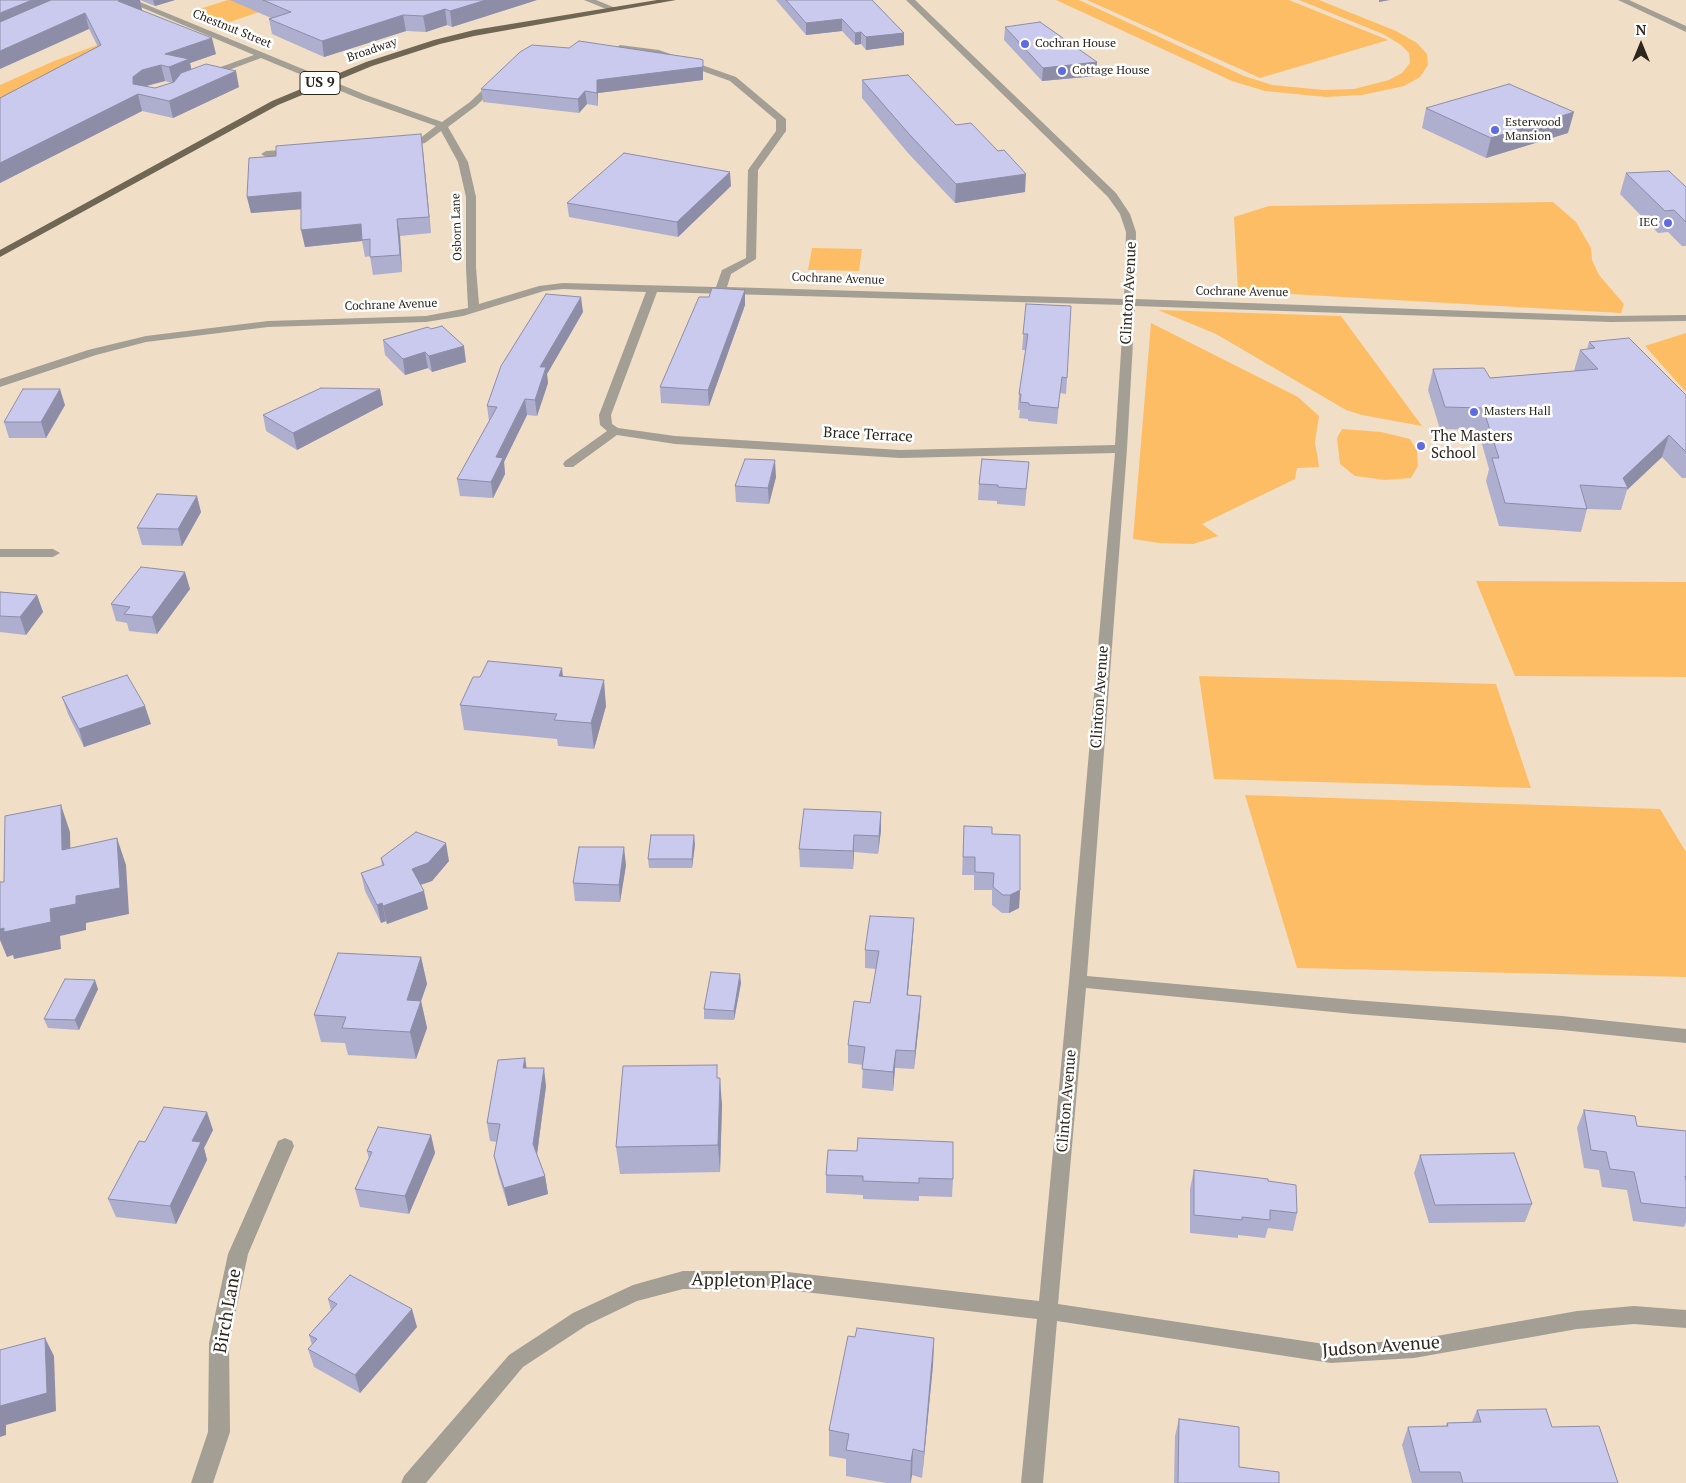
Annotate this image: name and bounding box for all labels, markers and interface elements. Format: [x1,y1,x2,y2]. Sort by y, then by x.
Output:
street label: Chestnut Street [190,7,274,51]
north arrow [1616,20,1666,70]
text: N [1636,20,1646,39]
street label: Broadway [345,35,399,65]
place label: Cochran House [1035,37,1116,51]
marker: Cochran House [1019,38,1031,50]
place label: Cottage House [1072,64,1150,78]
marker: Cottage House [1056,65,1068,77]
road number: US 9 [300,72,340,95]
place label: Esterwood Mansion [1505,116,1561,144]
marker: Esterwood Mansion [1489,124,1501,136]
street label: Osborn Lane [449,193,465,261]
place label: IEC [1639,216,1658,230]
marker: IEC [1662,217,1674,229]
street label: Clinton Avenue [1117,241,1141,345]
street label: Cochrane Avenue [791,270,885,288]
street label: Cochrane Avenue [1196,284,1288,300]
street label: Cochrane Avenue [344,296,438,314]
place label: Masters Hall [1484,405,1551,419]
marker: Masters Hall [1468,406,1480,418]
street label: Brace Terrace [823,424,913,446]
place label: The Masters School [1431,428,1513,463]
marker: The Masters School [1415,440,1427,452]
street label: Clinton Avenue [1087,645,1113,749]
street label: Clinton Avenue [1054,1049,1080,1153]
street label: Birch Lane [210,1267,246,1355]
street label: Appleton Place [691,1269,813,1295]
street label: Judson Avenue [1321,1332,1441,1362]

